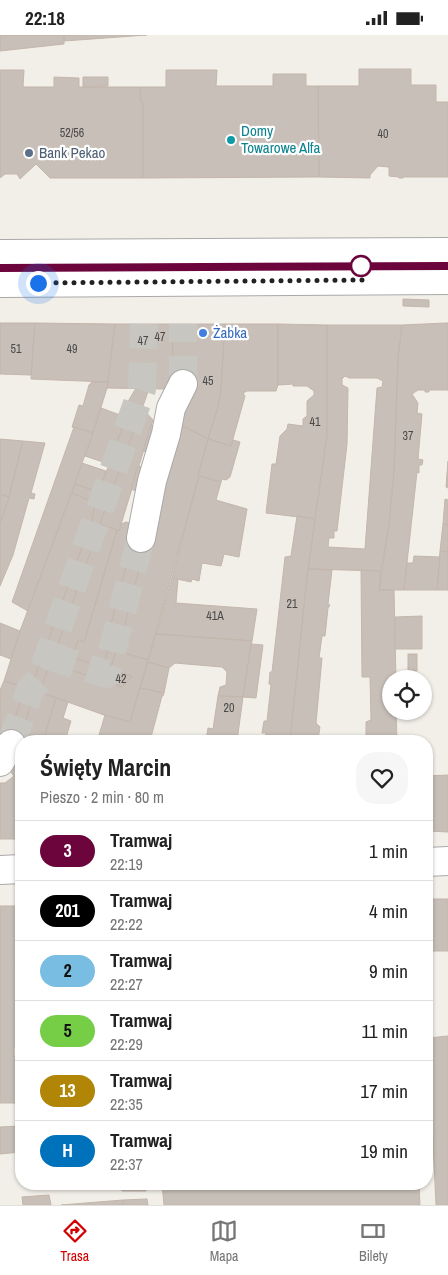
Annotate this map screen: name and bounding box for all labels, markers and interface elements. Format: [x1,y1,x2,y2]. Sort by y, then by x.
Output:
text: 22:18 [25,5,65,31]
place label: Domy Towarowe Alfa [241,120,320,158]
house number: 52/56 [60,125,84,141]
house number: 40 [378,126,388,142]
marker: Domy Towarowe Alfa [225,134,237,146]
place label: Bank Pekao [39,142,105,163]
marker: Bank Pekao [23,147,35,159]
unlabelled marker [350,255,372,277]
your location [26,271,51,296]
place label: Żabka [213,322,247,343]
marker: Żabka [197,327,209,339]
house number: 47 [155,329,166,345]
house number: 47 [138,333,149,349]
house number: 51 [11,341,22,357]
house number: 49 [67,341,77,357]
house number: 45 [203,373,214,389]
house number: 41 [310,414,321,430]
house number: 37 [403,428,414,444]
house number: 21 [287,596,298,612]
house number: 41A [206,608,224,624]
map controls [382,670,432,720]
button: locate [382,670,432,720]
house number: 42 [116,671,126,687]
house number: 20 [224,700,234,716]
text: Święty Marcin [40,751,171,783]
button: heart [356,752,408,804]
text: Pieszo · 2 min · 80 m [40,786,164,808]
text: Tramwaj [110,827,172,853]
text: 3 [63,838,72,863]
text: 1 min [369,838,408,864]
text: 22:19 [110,853,143,875]
text: Tramwaj [110,887,172,913]
text: 201 [55,898,80,923]
text: 4 min [369,898,408,924]
text: 22:22 [110,913,143,935]
text: Tramwaj [110,947,172,973]
text: 2 [63,958,72,983]
text: 9 min [369,958,408,984]
text: 22:27 [110,973,143,995]
text: Tramwaj [110,1007,172,1033]
text: 5 [63,1018,72,1043]
text: 11 min [362,1018,408,1044]
text: 22:29 [110,1033,143,1055]
text: Tramwaj [110,1067,172,1093]
text: 13 [59,1078,76,1103]
text: 17 min [360,1078,408,1104]
text: 22:35 [110,1093,143,1115]
text: Tramwaj [110,1127,172,1153]
text: H [62,1138,73,1163]
text: 19 min [360,1138,408,1164]
text: 22:37 [110,1153,143,1175]
tab: Trasa [60,1217,89,1265]
tab: Mapa [210,1217,238,1265]
tab: Bilety [359,1217,388,1265]

